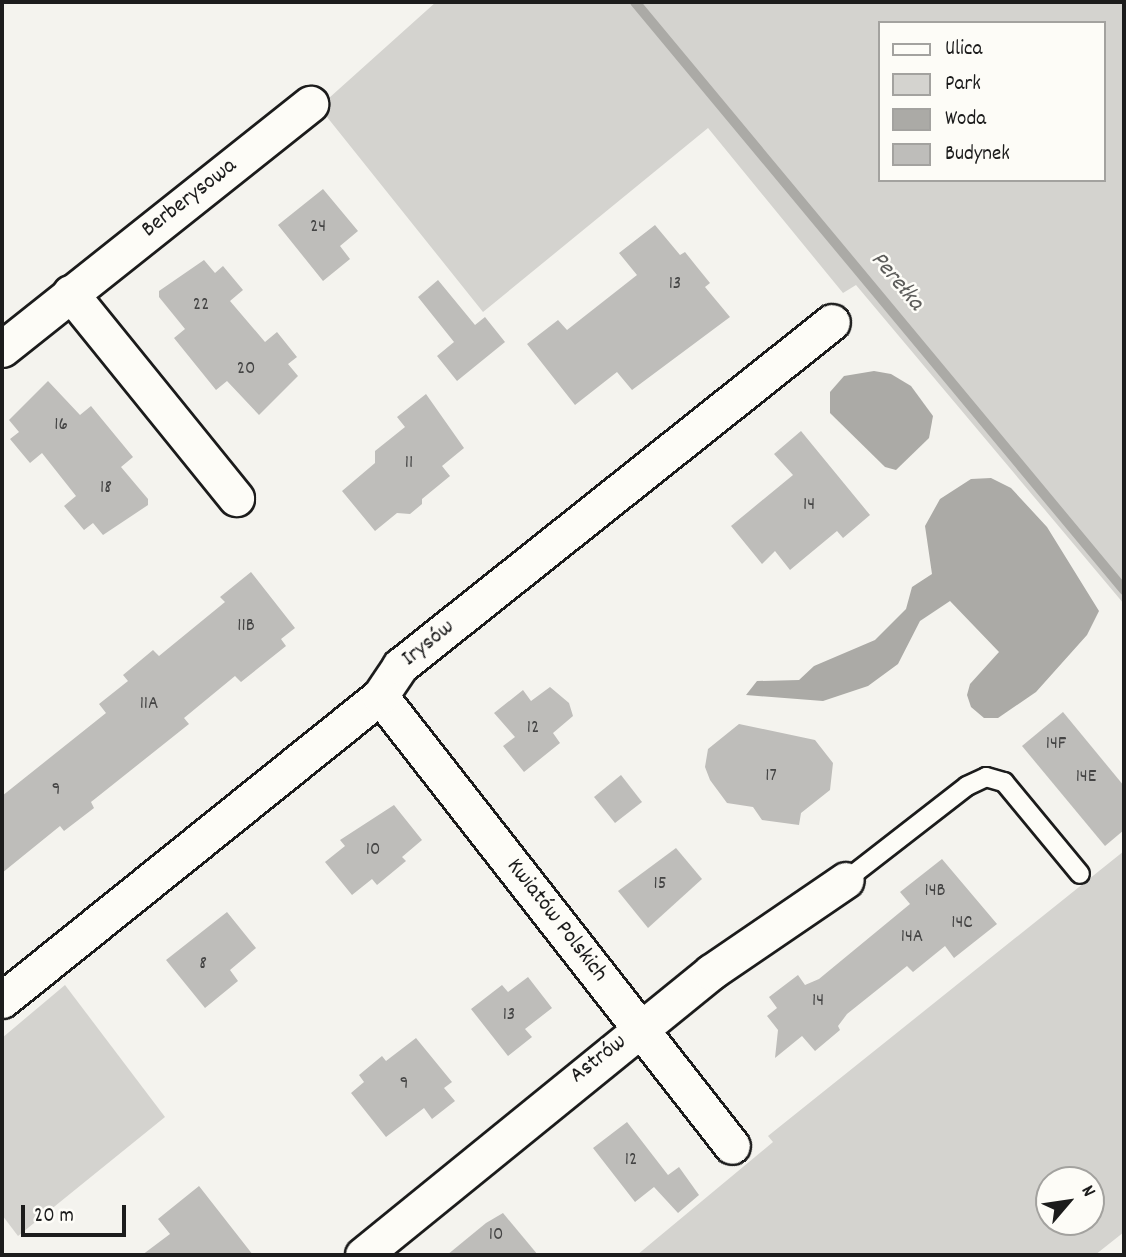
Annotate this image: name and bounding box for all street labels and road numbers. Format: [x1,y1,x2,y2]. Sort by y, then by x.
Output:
street label: Berberysowa [137,153,243,245]
street label: Irysów [397,614,461,674]
street label: Kwiatów Polskich [499,854,613,988]
street label: Astrów [565,1029,633,1091]

